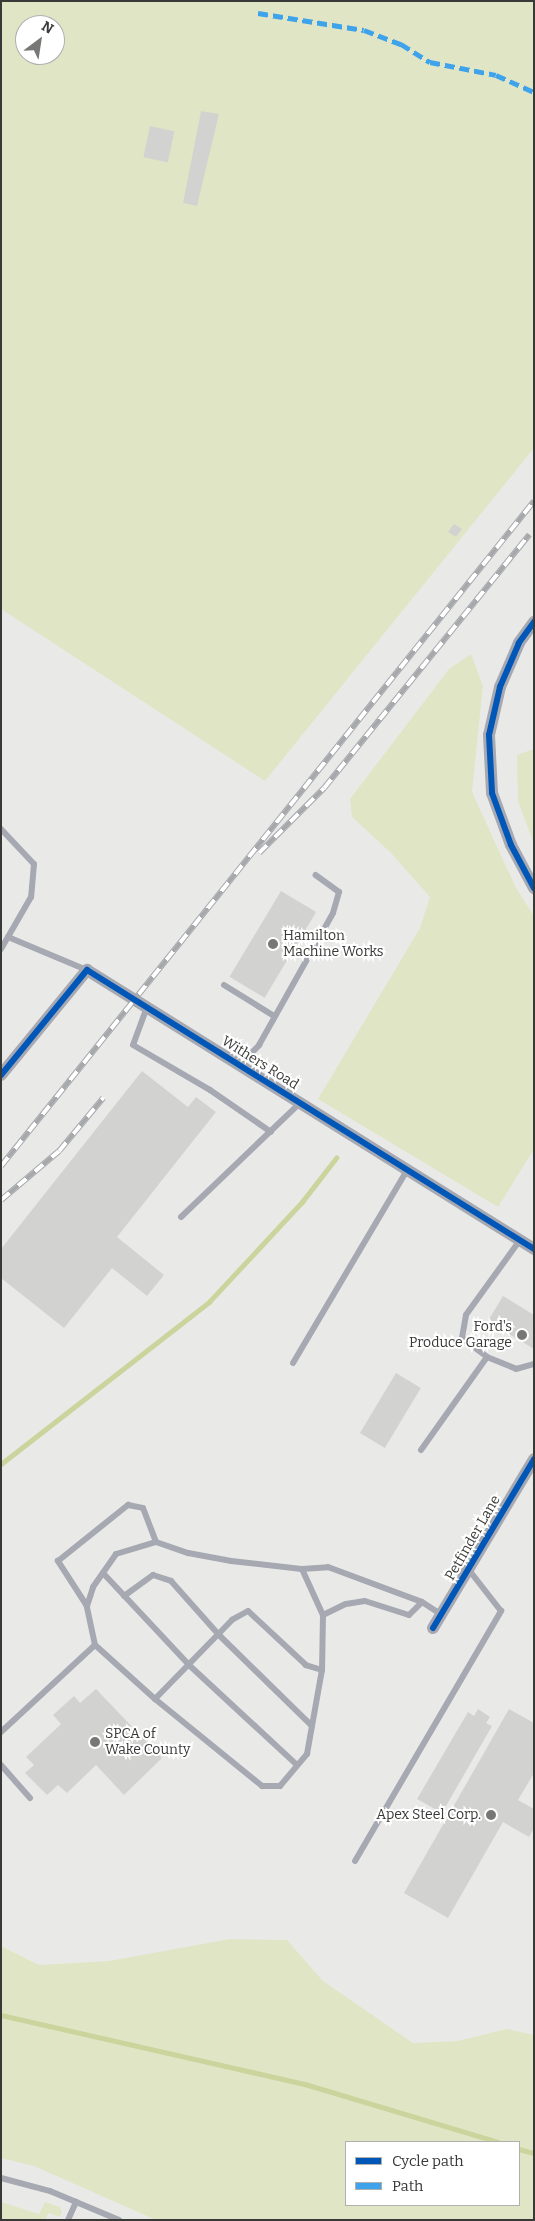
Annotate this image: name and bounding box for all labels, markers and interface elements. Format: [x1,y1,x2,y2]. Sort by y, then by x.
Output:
north arrow [15,15,65,65]
text: N [38,18,56,38]
place label: Hamilton Machine Works [283,928,384,960]
marker: Hamilton Machine Works [267,938,279,950]
street label: Withers Road [218,1033,302,1093]
place label: Ford's Produce Garage [409,1319,512,1351]
marker: Ford's Produce Garage [516,1329,528,1341]
street label: Petfinder Lane [442,1492,504,1584]
place label: SPCA of Wake County [105,1726,190,1758]
marker: SPCA of Wake County [89,1736,101,1748]
place label: Apex Steel Corp. [376,1807,481,1823]
marker: Apex Steel Corp. [485,1809,497,1821]
legend [345,2141,520,2206]
text: Cycle path [392,2152,464,2170]
text: Path [392,2177,423,2195]

